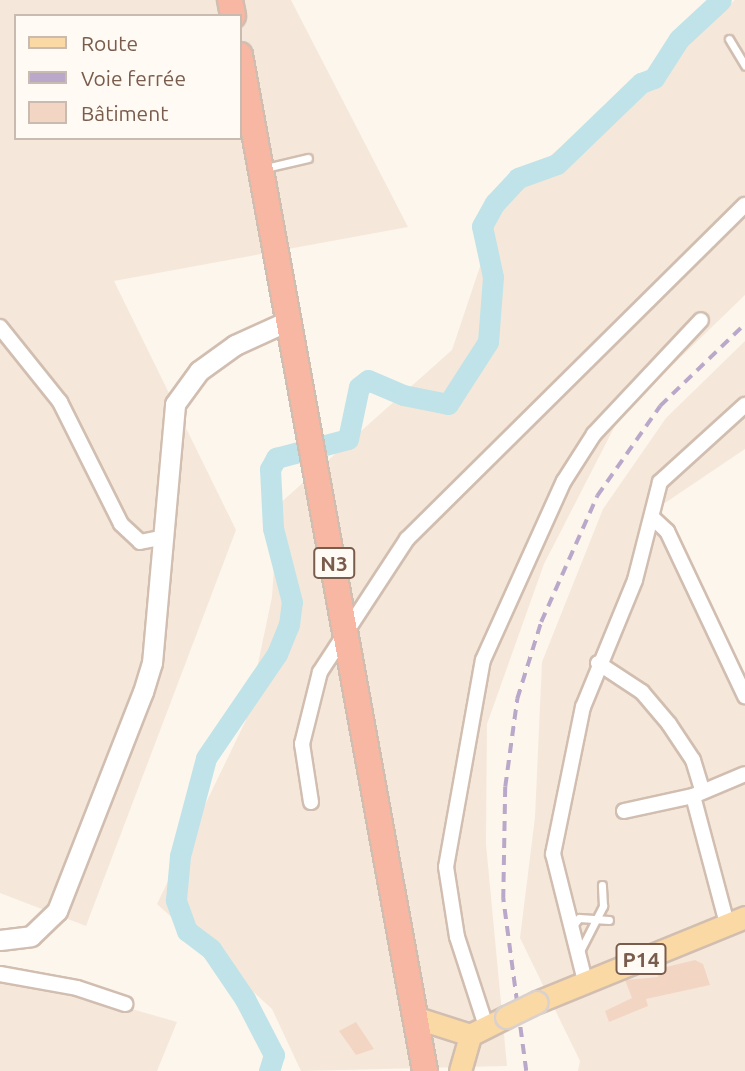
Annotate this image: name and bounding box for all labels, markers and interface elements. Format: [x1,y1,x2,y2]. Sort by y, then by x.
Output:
legend [14,14,242,140]
text: Route [81,31,138,55]
text: Voie ferrée [81,66,186,90]
text: Bâtiment [81,101,168,125]
road number: N3 [313,546,355,580]
road number: P14 [615,942,667,976]

